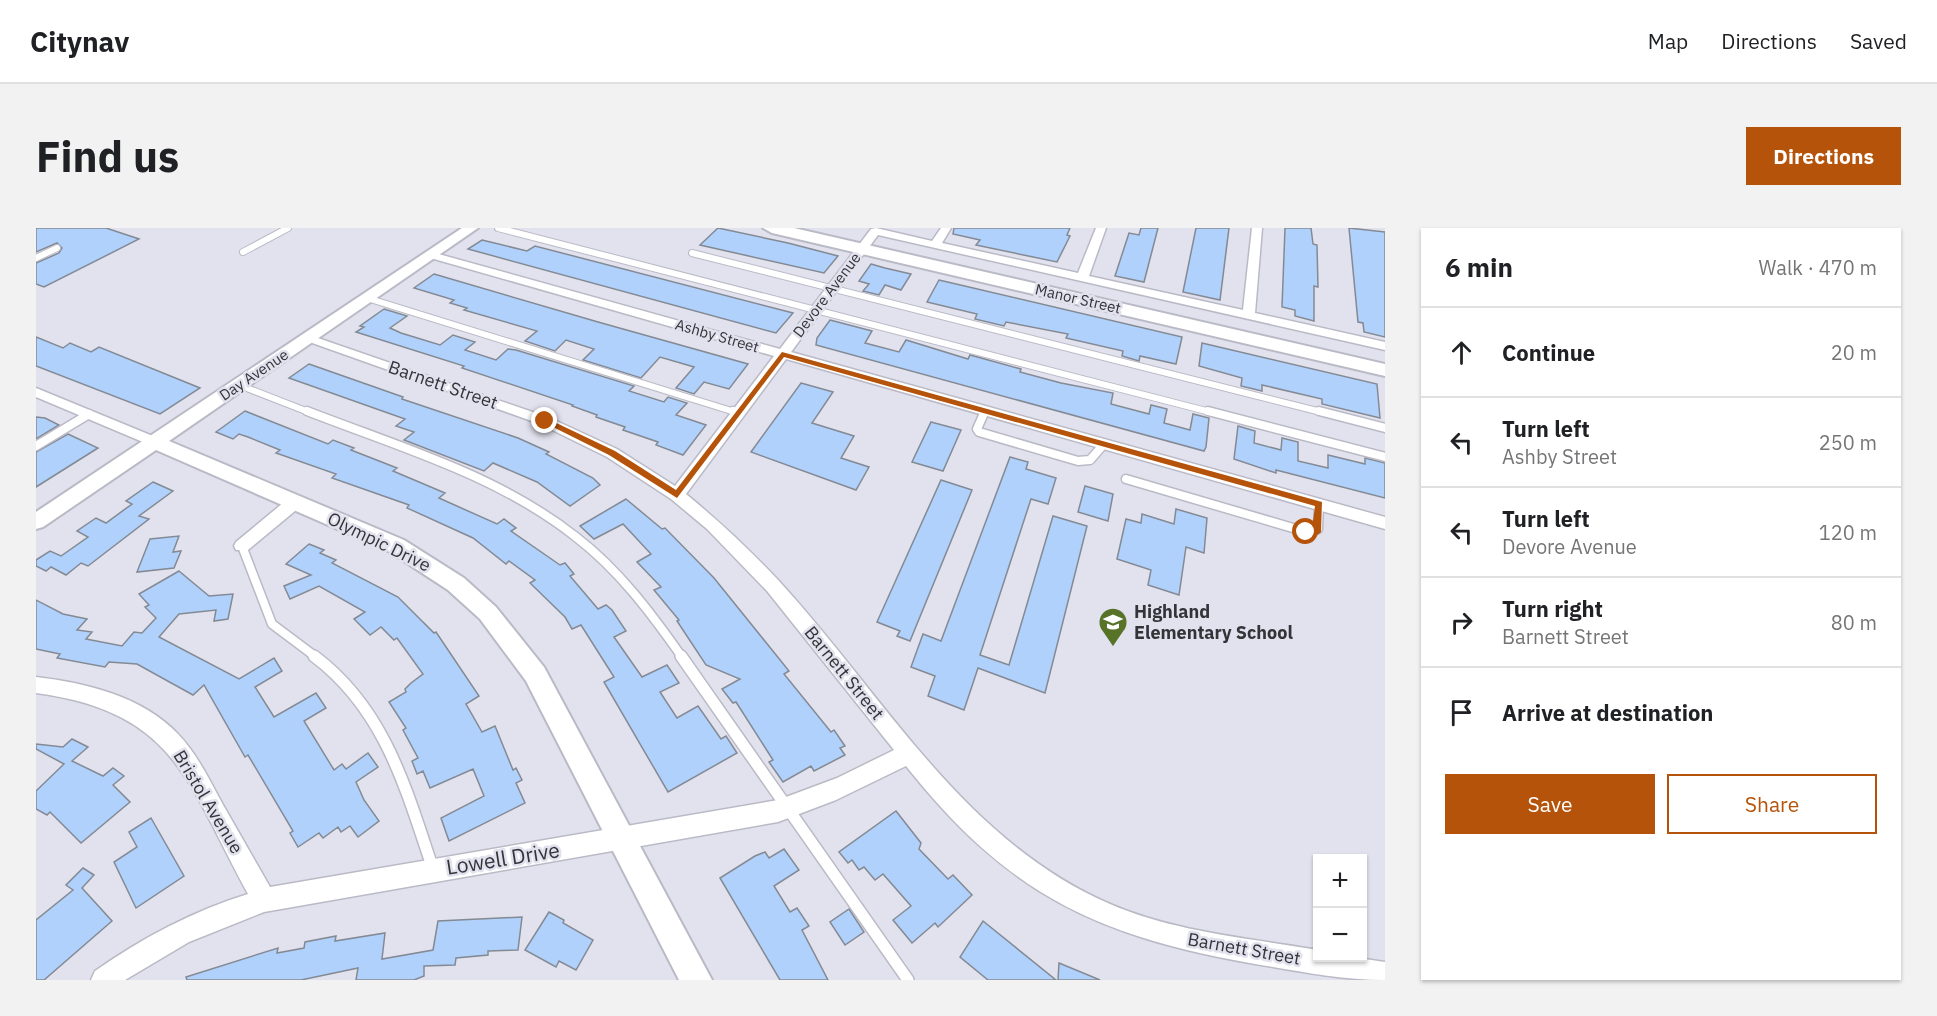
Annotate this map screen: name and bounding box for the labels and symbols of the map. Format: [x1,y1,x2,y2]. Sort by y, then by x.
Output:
street label: Devore Avenue [789,249,865,341]
street label: Manor Street [1033,279,1123,318]
street label: Ashby Street [673,315,761,357]
street label: Day Avenue [216,345,292,405]
street label: Barnett Street [385,355,501,414]
route end [531,407,557,433]
street label: Olympic Drive [324,507,435,577]
route start [1292,518,1318,544]
place label: Highland Elementary School [1134,600,1293,644]
school or university icon: Highland Elementary School [1097,606,1129,648]
street label: Barnett Street [800,621,889,724]
street label: Bristol Avenue [168,746,248,858]
street label: Lowell Drive [444,835,562,881]
street label: Barnett Street [1186,927,1302,970]

